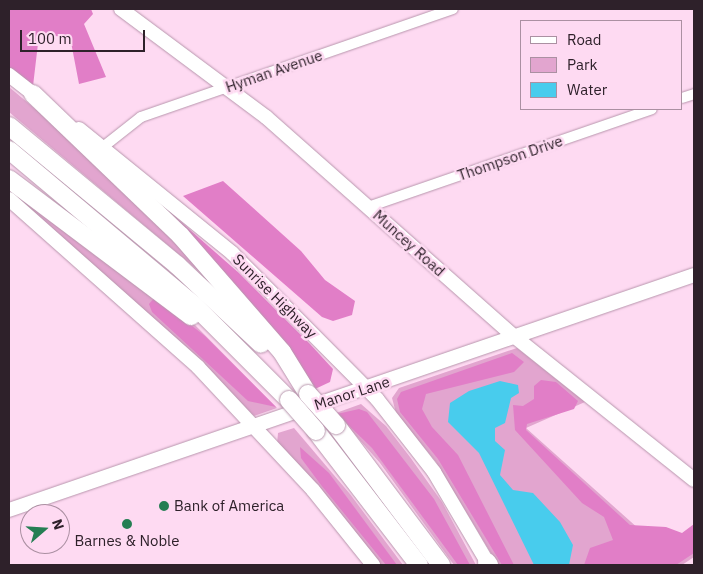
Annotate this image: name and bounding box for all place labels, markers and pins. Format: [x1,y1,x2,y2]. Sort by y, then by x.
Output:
place label: Bank of America [174,497,284,515]
marker: Bank of America [158,500,170,512]
marker: Barnes & Noble [121,518,133,530]
place label: Barnes & Noble [75,532,179,550]

